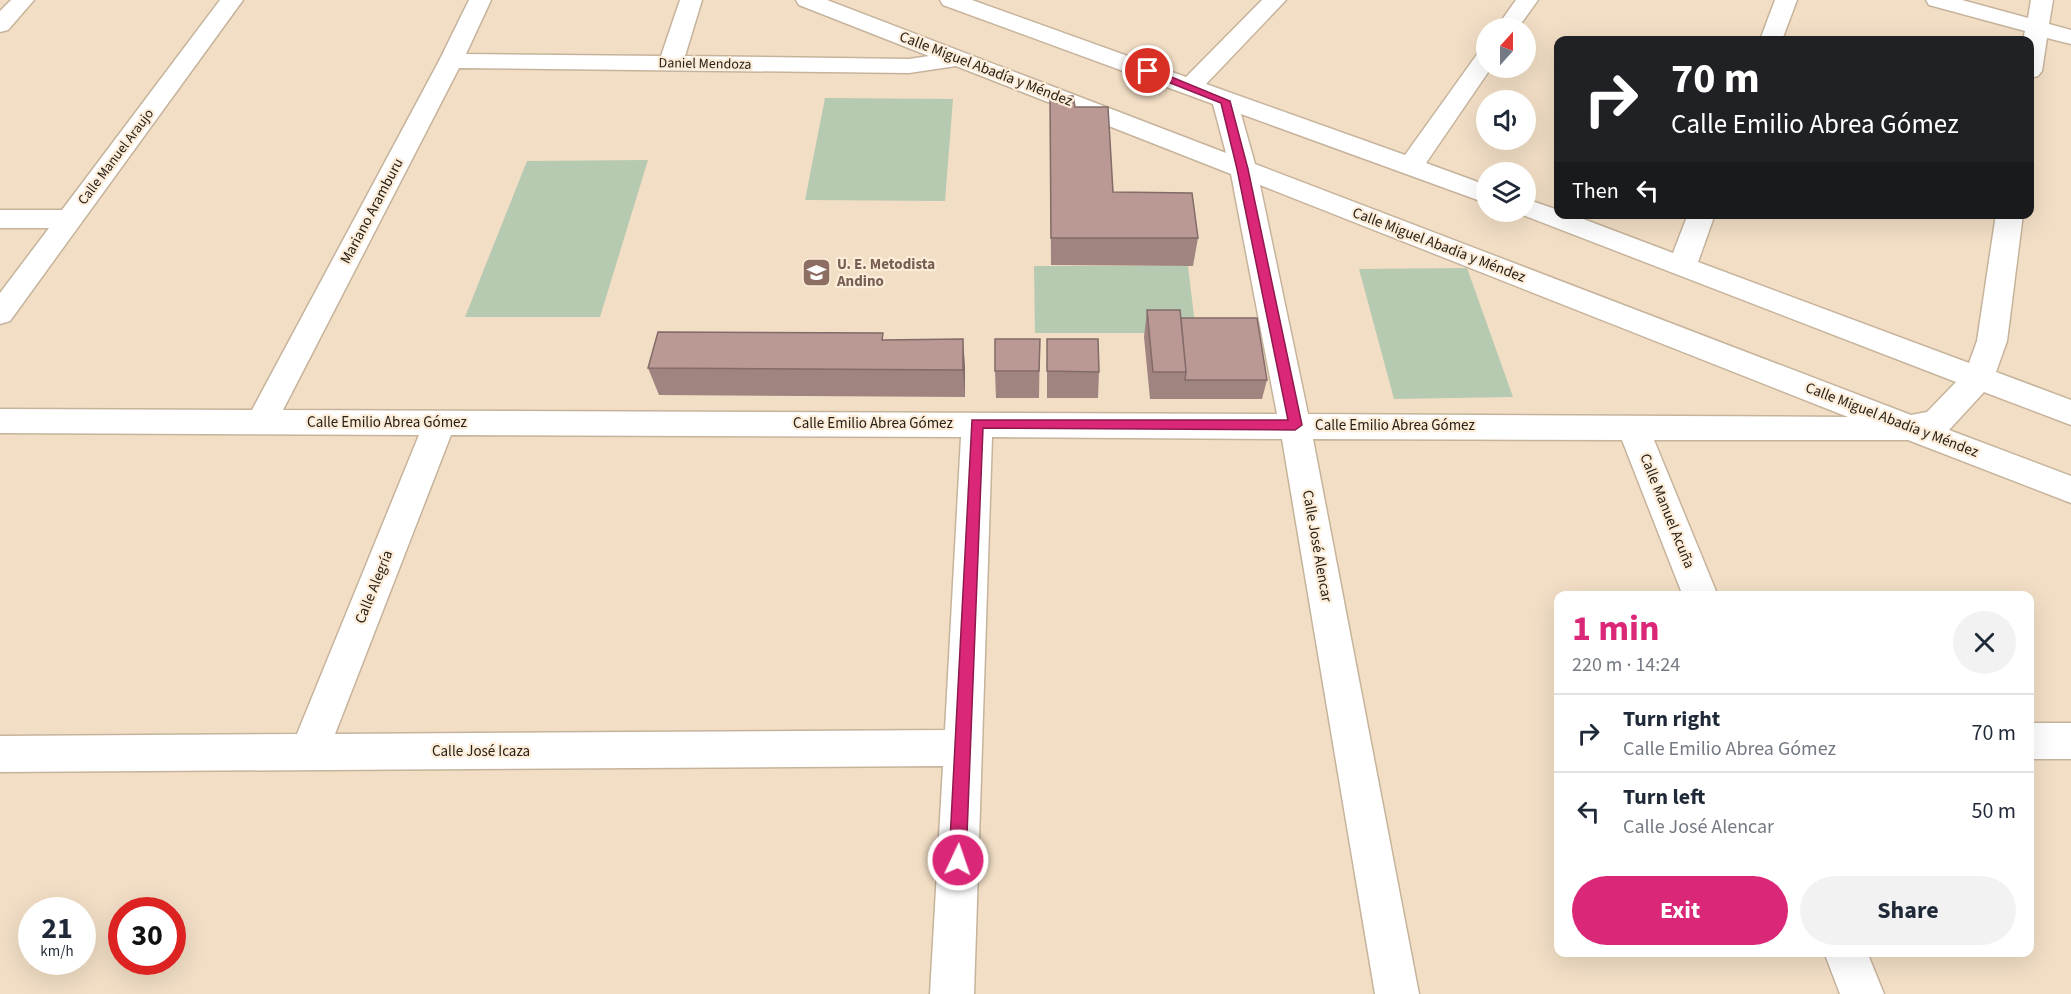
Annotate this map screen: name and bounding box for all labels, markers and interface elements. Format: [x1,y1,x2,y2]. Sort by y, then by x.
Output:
north arrow [1476,18,1536,78]
map controls [1476,18,1536,222]
street label: Calle Miguel Abadía y Méndez [896,26,1076,112]
pin [1122,45,1173,96]
text: 70 m [1671,49,1760,109]
street label: Daniel Mendoza [658,53,752,75]
icon: arrive [1131,54,1164,87]
icon: right [1572,60,1650,138]
button: sound [1476,90,1536,150]
street label: Calle Manuel Araujo [73,105,159,209]
text: Calle Emilio Abrea Gómez [1671,105,1959,144]
street label: Mariano Aramburu [335,154,409,268]
button: layers [1476,162,1536,222]
icon: left [1631,174,1664,207]
text: Then [1572,175,1619,207]
street label: Calle Miguel Abadía y Méndez [1349,202,1529,288]
place label: U. E. Metodista Andino [836,254,935,292]
school or university icon: U. E. Metodista Andino [800,257,832,289]
street label: Calle Miguel Abadía y Méndez [1802,377,1982,463]
street label: Calle Emilio Abrea Gómez [307,412,467,433]
street label: Calle Emilio Abrea Gómez [793,413,953,434]
street label: Calle Emilio Abrea Gómez [1315,415,1475,436]
street label: Calle Manuel Acuña [1634,450,1700,572]
street label: Calle José Alencar [1297,488,1337,604]
street label: Calle Alegría [350,547,398,627]
text: 1 min [1572,603,1660,654]
button: close [1953,611,2016,674]
text: 220 m · 14:24 [1572,651,1680,679]
text: Turn right [1623,703,1720,735]
icon: right [1572,717,1605,750]
text: 70 m [1971,717,2016,749]
text: Calle Emilio Abrea Gómez [1623,735,1836,763]
street label: Calle José Icaza [432,741,530,762]
text: Turn left [1623,781,1705,813]
icon: left [1572,795,1605,828]
text: 50 m [1971,795,2016,827]
text: Calle José Alencar [1623,813,1774,841]
position arrow [926,828,990,892]
button: Exit [1572,876,1788,945]
button: Share [1800,876,2016,945]
speed limit sign: 30 [108,897,186,975]
text: 21 [41,907,73,950]
text: km/h [40,941,74,962]

